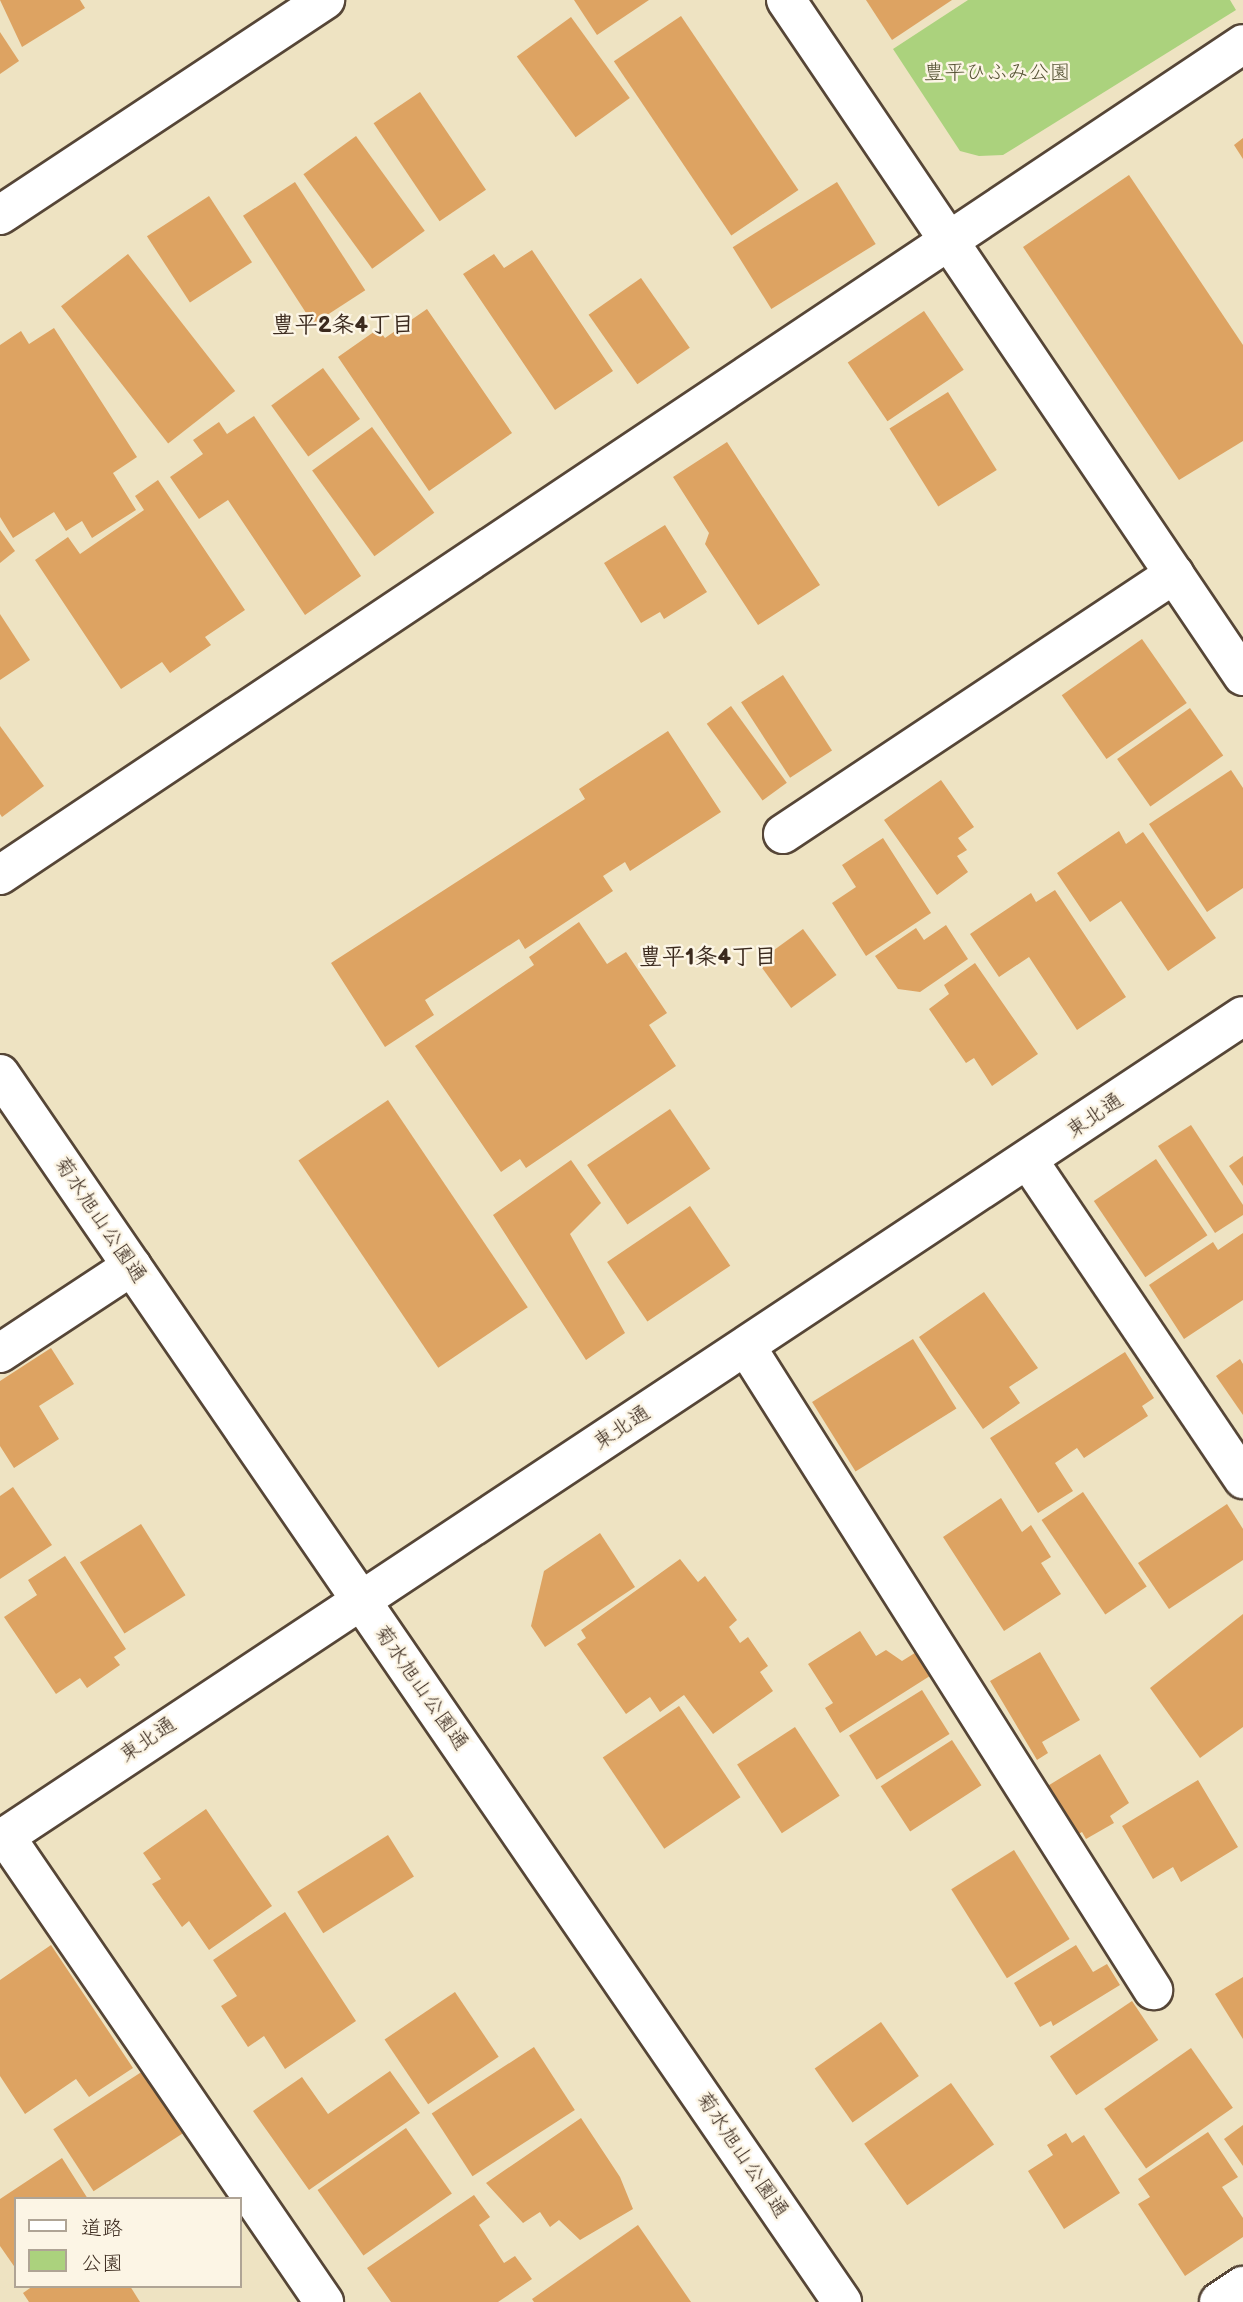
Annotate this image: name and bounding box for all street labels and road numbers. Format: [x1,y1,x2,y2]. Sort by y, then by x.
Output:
street label: 東北通 [1062,1088,1128,1144]
street label: 菊水旭山公園通 [48,1152,152,1288]
street label: 東北通 [589,1400,655,1456]
street label: 菊水旭山公園通 [369,1621,473,1755]
street label: 東北通 [115,1712,181,1768]
street label: 菊水旭山公園通 [690,2087,794,2223]

